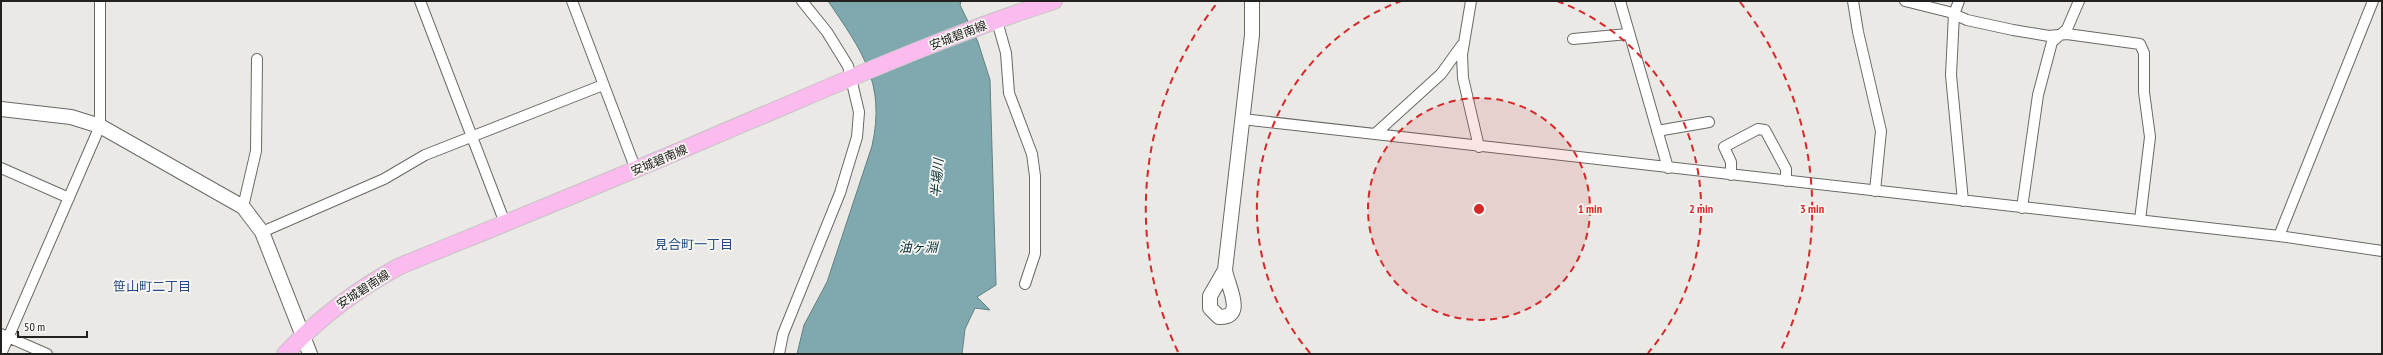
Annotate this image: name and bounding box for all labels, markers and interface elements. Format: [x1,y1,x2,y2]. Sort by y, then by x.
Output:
street label: 安城碧南線 [927,17,989,53]
street label: 安城碧南線 [628,141,690,179]
water label: 半場川 [927,156,947,198]
text: 1 min [1578,201,1602,216]
text: 2 min [1689,201,1713,216]
text: 3 min [1800,201,1824,216]
centre of rings [1472,202,1486,216]
district label: 見合町一丁目 [655,236,733,253]
water label: 油ヶ淵 [898,239,939,256]
street label: 安城碧南線 [334,266,392,312]
district label: 笹山町二丁目 [113,278,191,295]
scale bar [18,313,87,339]
text: 50 m [24,319,45,334]

